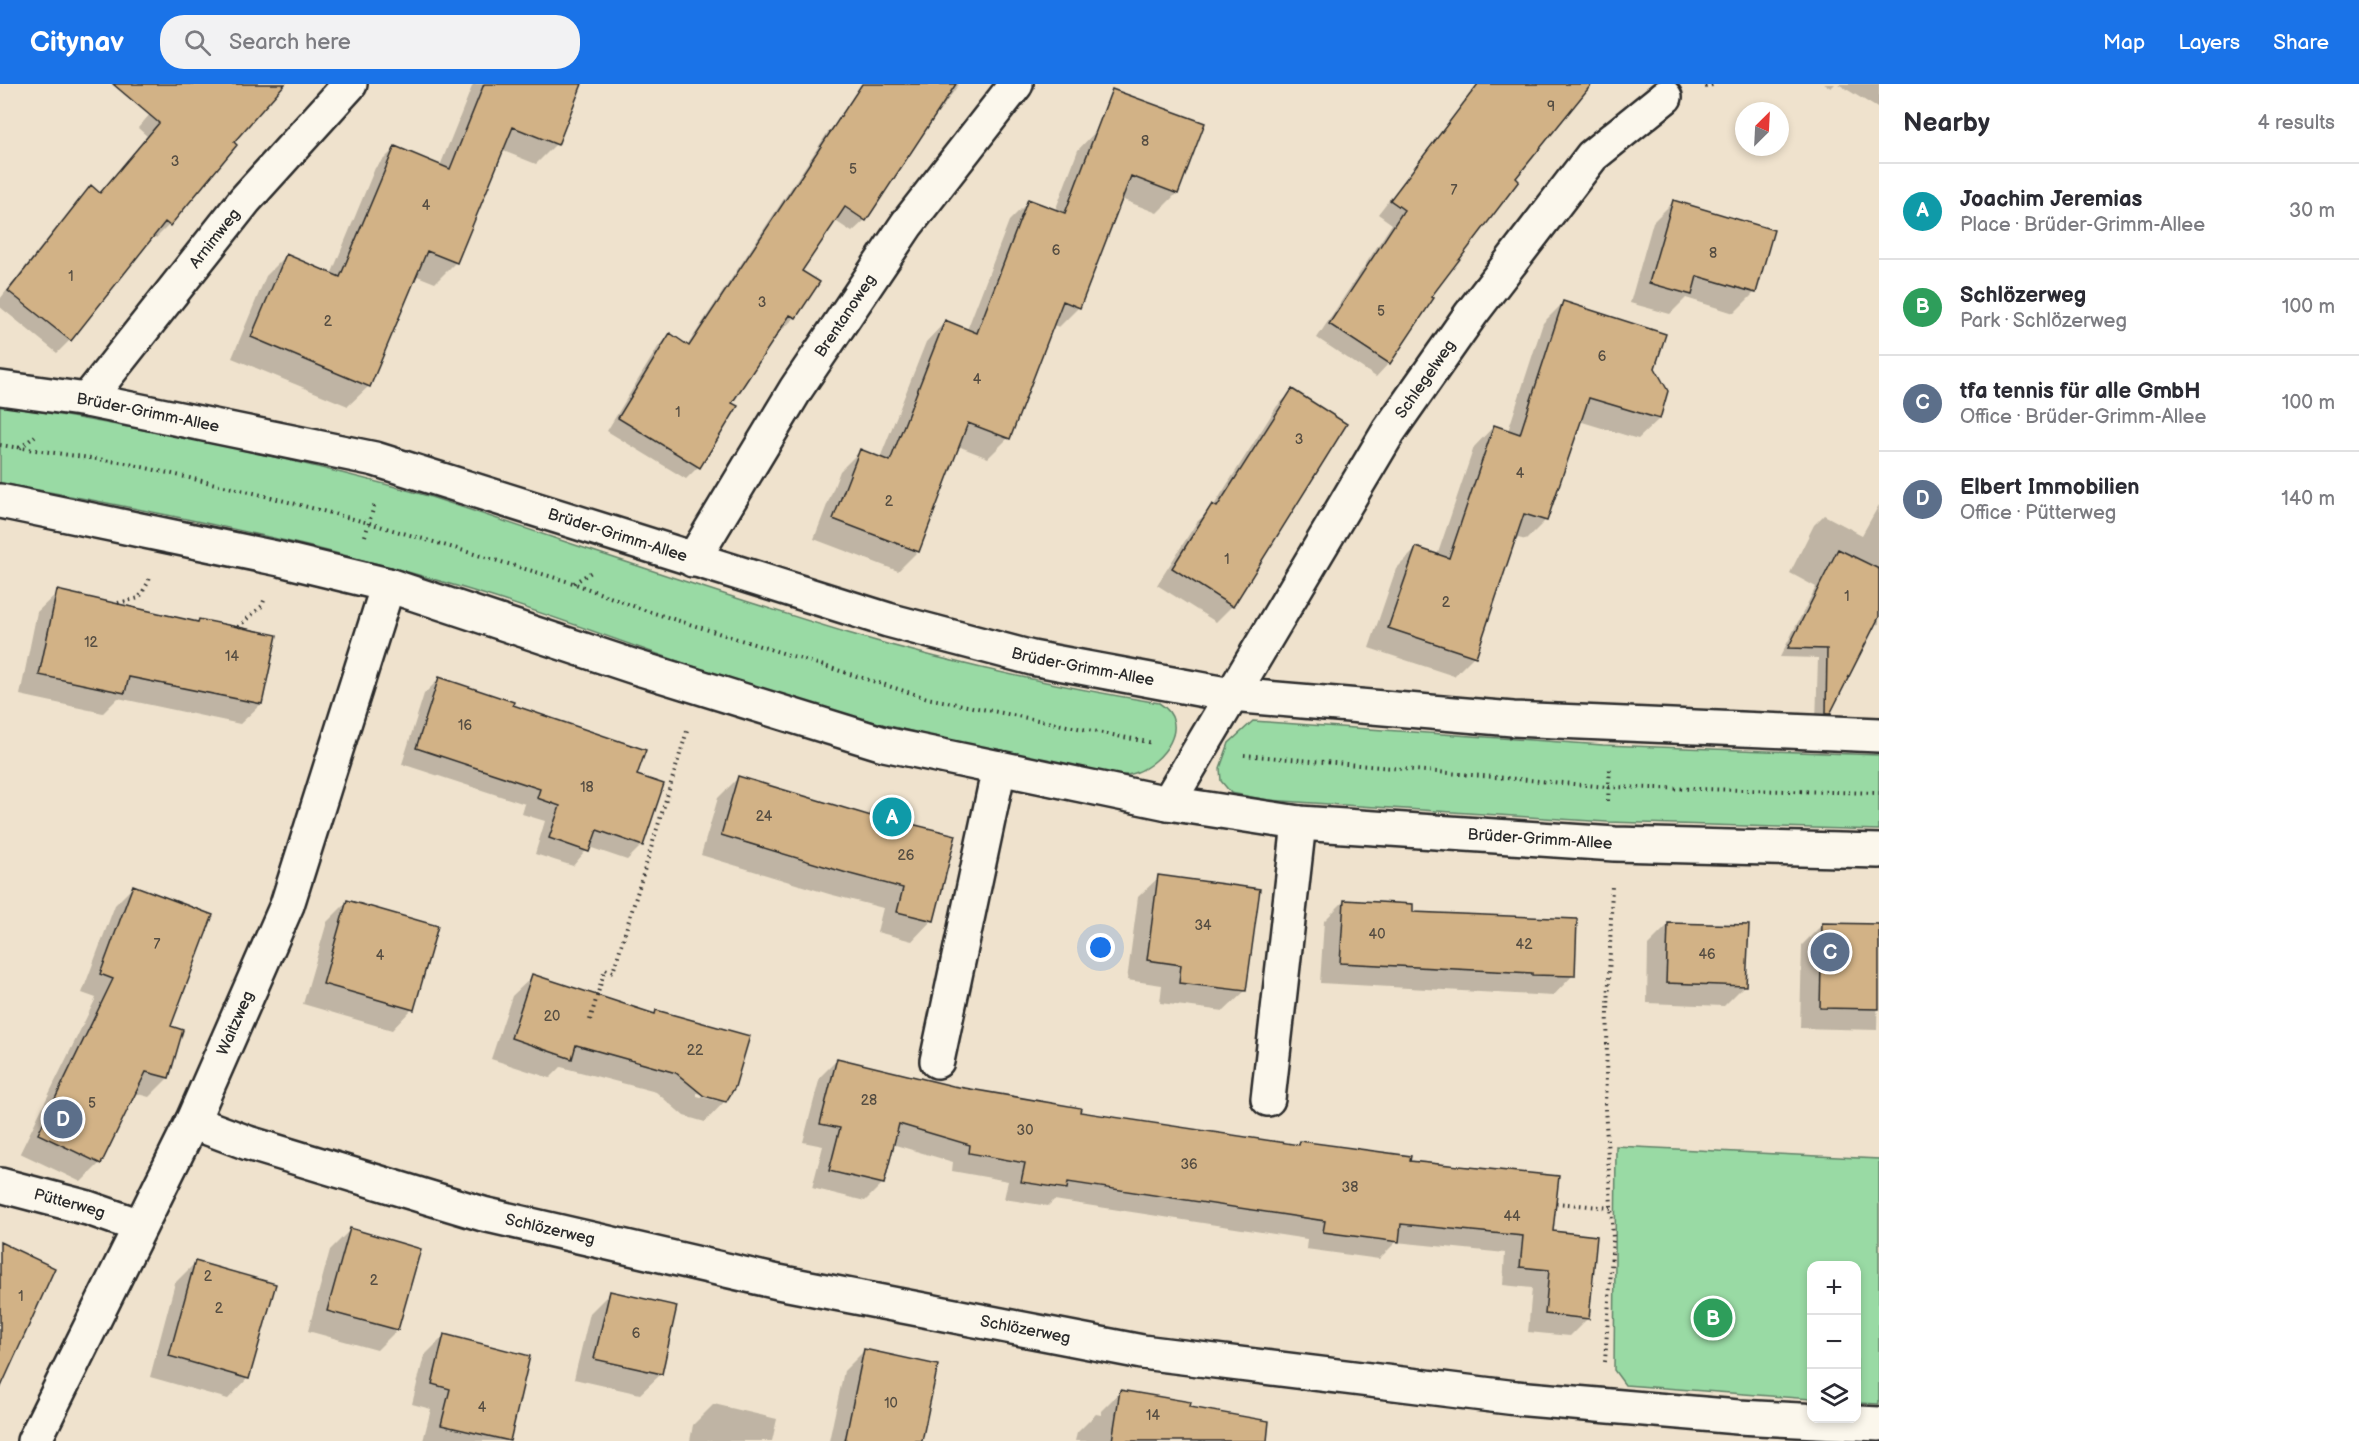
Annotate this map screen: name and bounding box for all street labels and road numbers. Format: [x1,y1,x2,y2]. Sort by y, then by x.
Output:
street label: Arnimweg [185,205,244,272]
street label: Brentanoweg [811,271,880,361]
street label: Schlegelweg [1391,336,1459,422]
street label: Brüder-Grimm-Allee [75,389,221,436]
street label: Brüder-Grimm-Allee [545,504,690,566]
street label: Brüder-Grimm-Allee [1009,643,1156,690]
street label: Brüder-Grimm-Allee [1467,825,1614,853]
street label: Waitzweg [213,988,258,1058]
street label: Pütterweg [32,1185,108,1223]
street label: Schlözerweg [503,1210,597,1249]
street label: Schlözerweg [979,1312,1072,1348]

